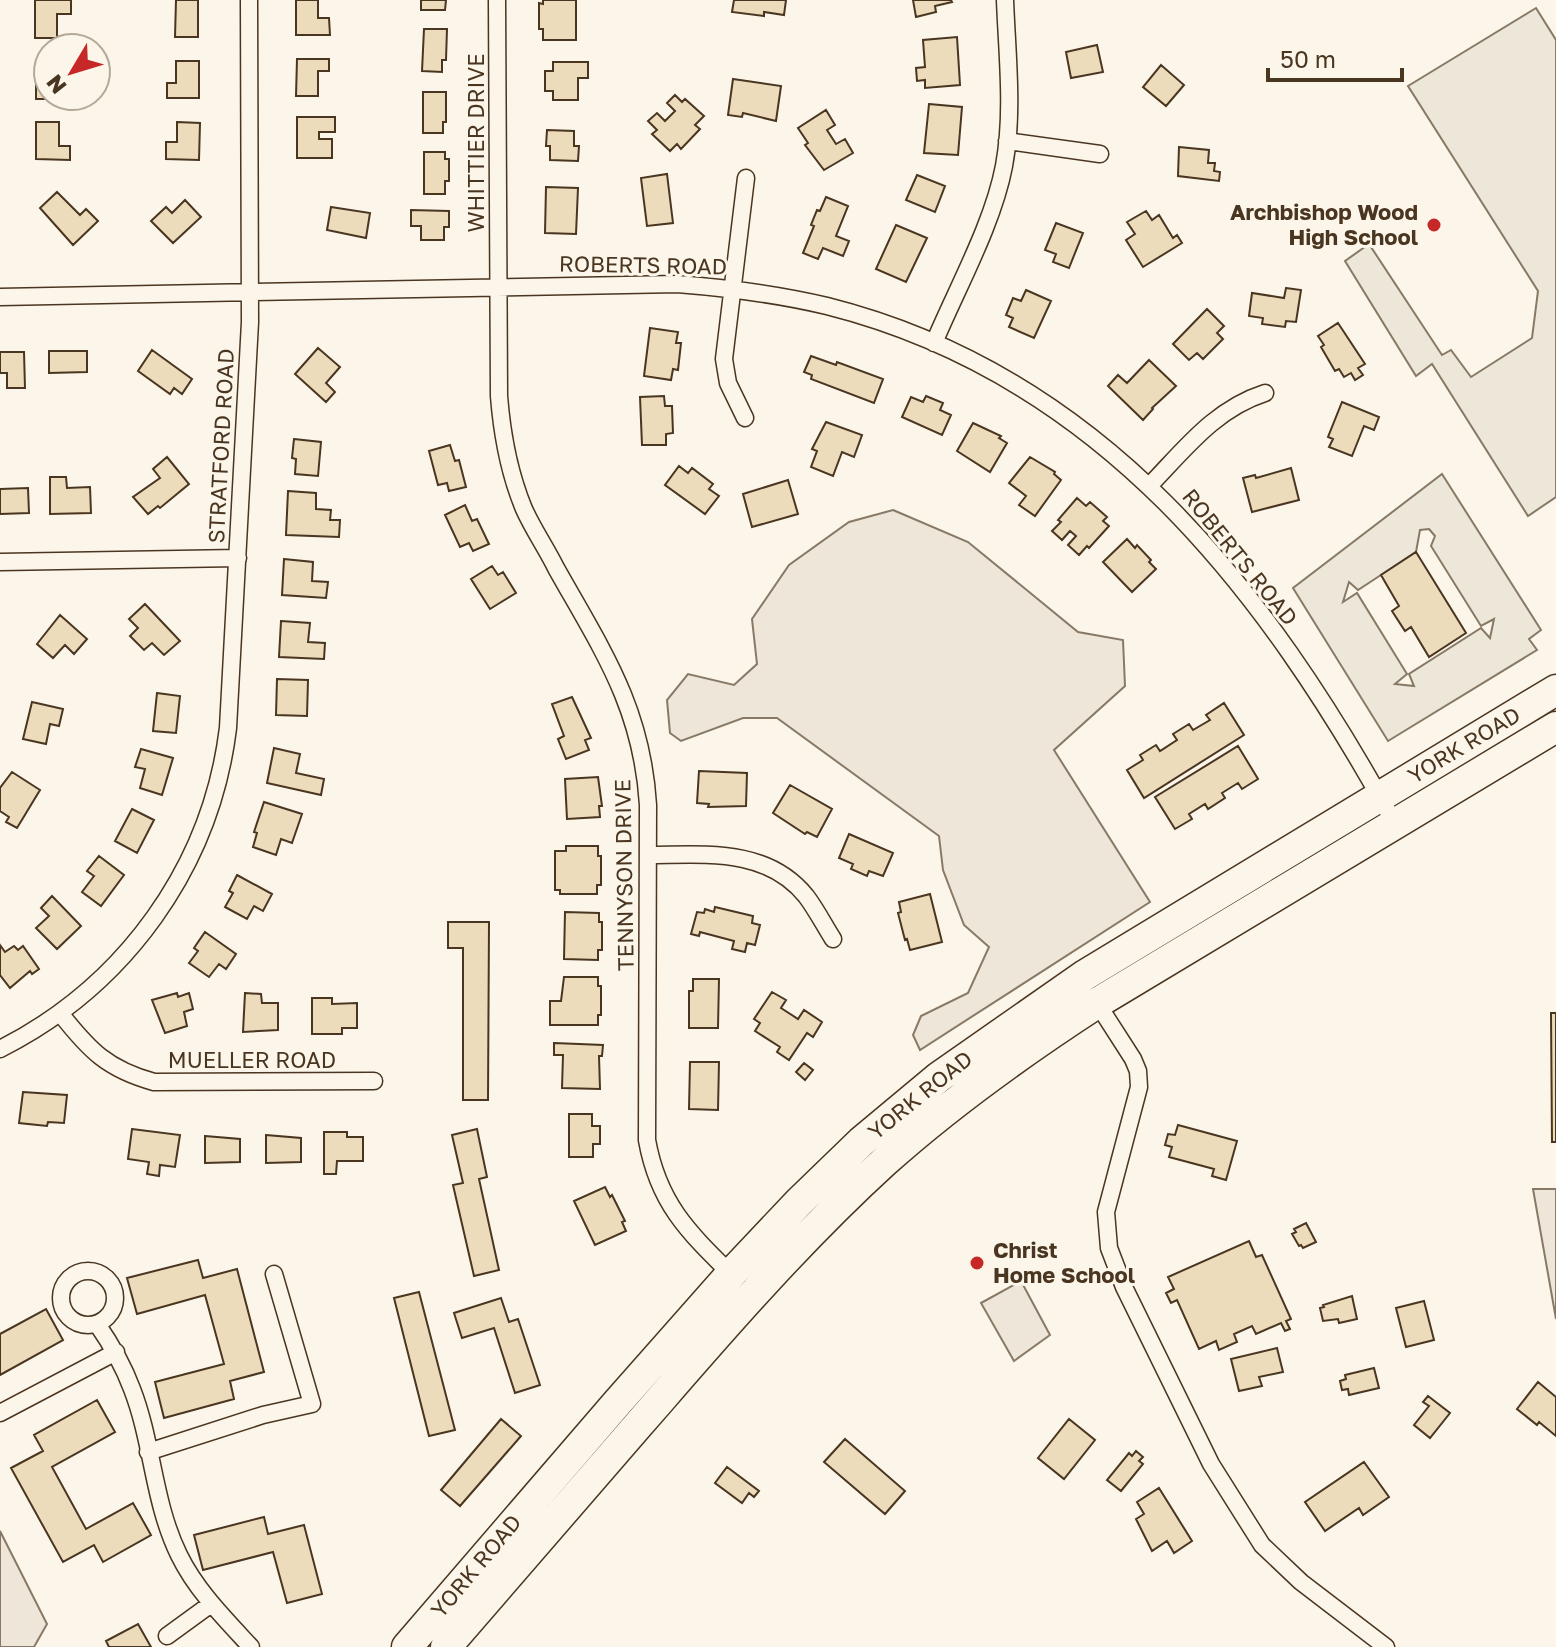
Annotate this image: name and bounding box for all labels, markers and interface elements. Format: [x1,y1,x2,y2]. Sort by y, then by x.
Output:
north arrow [32,32,112,112]
scale bar [1268,32,1402,82]
text: 50 m [1280,44,1336,73]
street label: WHITTIER DRIVE [462,53,489,233]
text: N [40,70,72,100]
place label: Archbishop Wood High School [1230,198,1418,250]
marker: Archbishop Wood High School [1425,216,1443,234]
street label: ROBERTS ROAD [559,250,727,279]
street label: STRATFORD ROAD [202,348,239,544]
street label: ROBERTS ROAD [1177,483,1304,630]
street label: YORK ROAD [1403,700,1525,789]
street label: TENNYSON DRIVE [608,779,639,971]
street label: YORK ROAD [862,1044,977,1145]
street label: MUELLER ROAD [168,1046,336,1073]
place label: Christ Home School [993,1236,1135,1288]
marker: Christ Home School [968,1254,986,1272]
street label: YORK ROAD [425,1509,527,1623]

